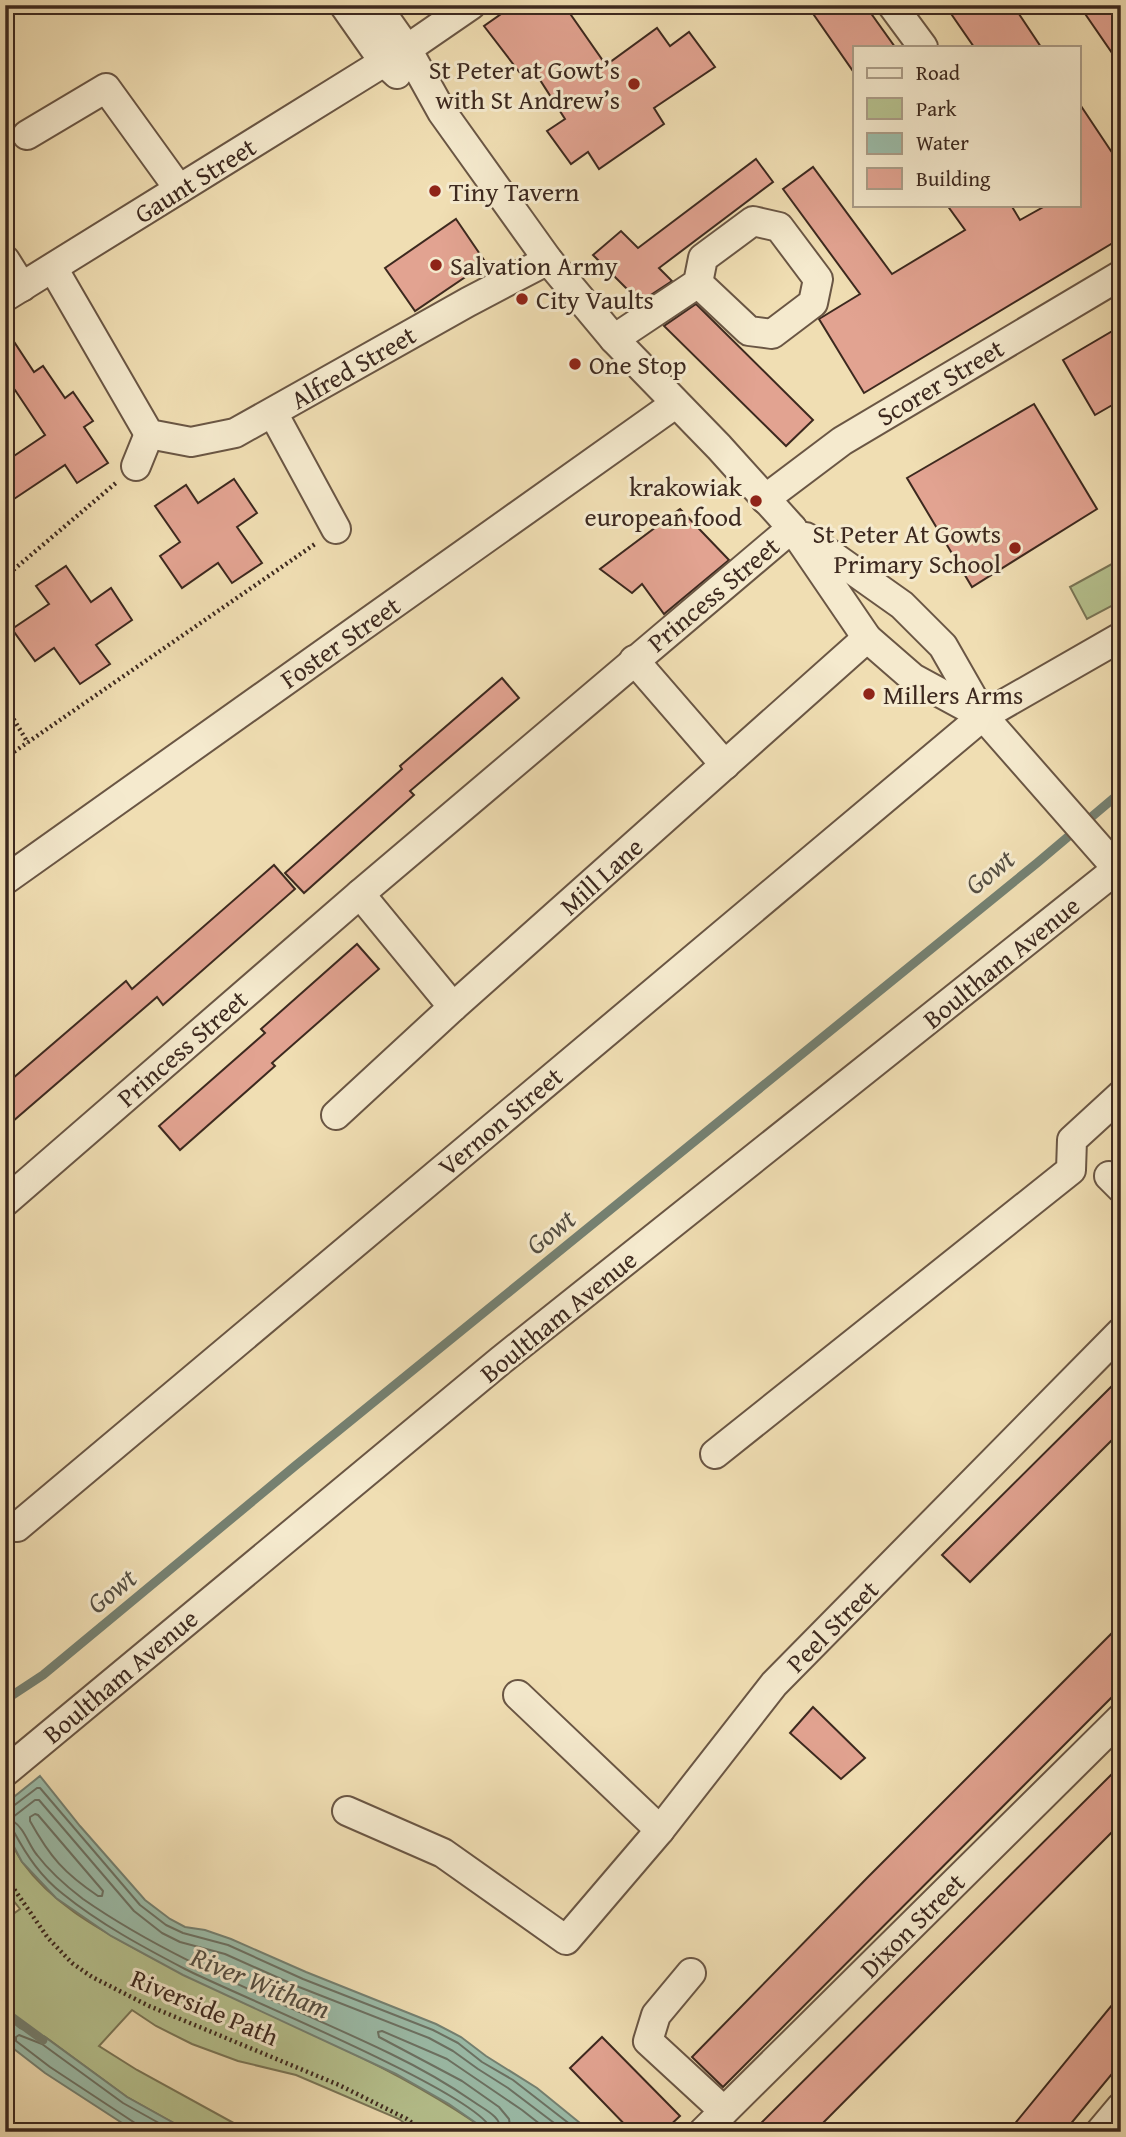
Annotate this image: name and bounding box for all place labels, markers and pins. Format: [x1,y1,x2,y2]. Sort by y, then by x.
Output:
place label: St Peter at Gowt’s with St Andrew’s [429,50,620,119]
marker: St Peter at Gowt’s with St Andrew’s [626,76,642,92]
place label: Tiny Tavern [449,172,580,211]
marker: Tiny Tavern [427,183,443,199]
place label: Salvation Army [450,246,618,285]
marker: Salvation Army [428,257,444,273]
place label: City Vaults [536,280,654,319]
marker: City Vaults [514,291,530,307]
place label: One Stop [589,345,687,384]
marker: One Stop [567,356,583,372]
place label: krakowiak european food [585,467,743,536]
marker: krakowiak european food [748,493,764,509]
place label: St Peter At Gowts Primary School [813,514,1001,583]
marker: St Peter At Gowts Primary School [1007,540,1023,556]
place label: Millers Arms [883,675,1023,714]
marker: Millers Arms [861,686,877,702]

